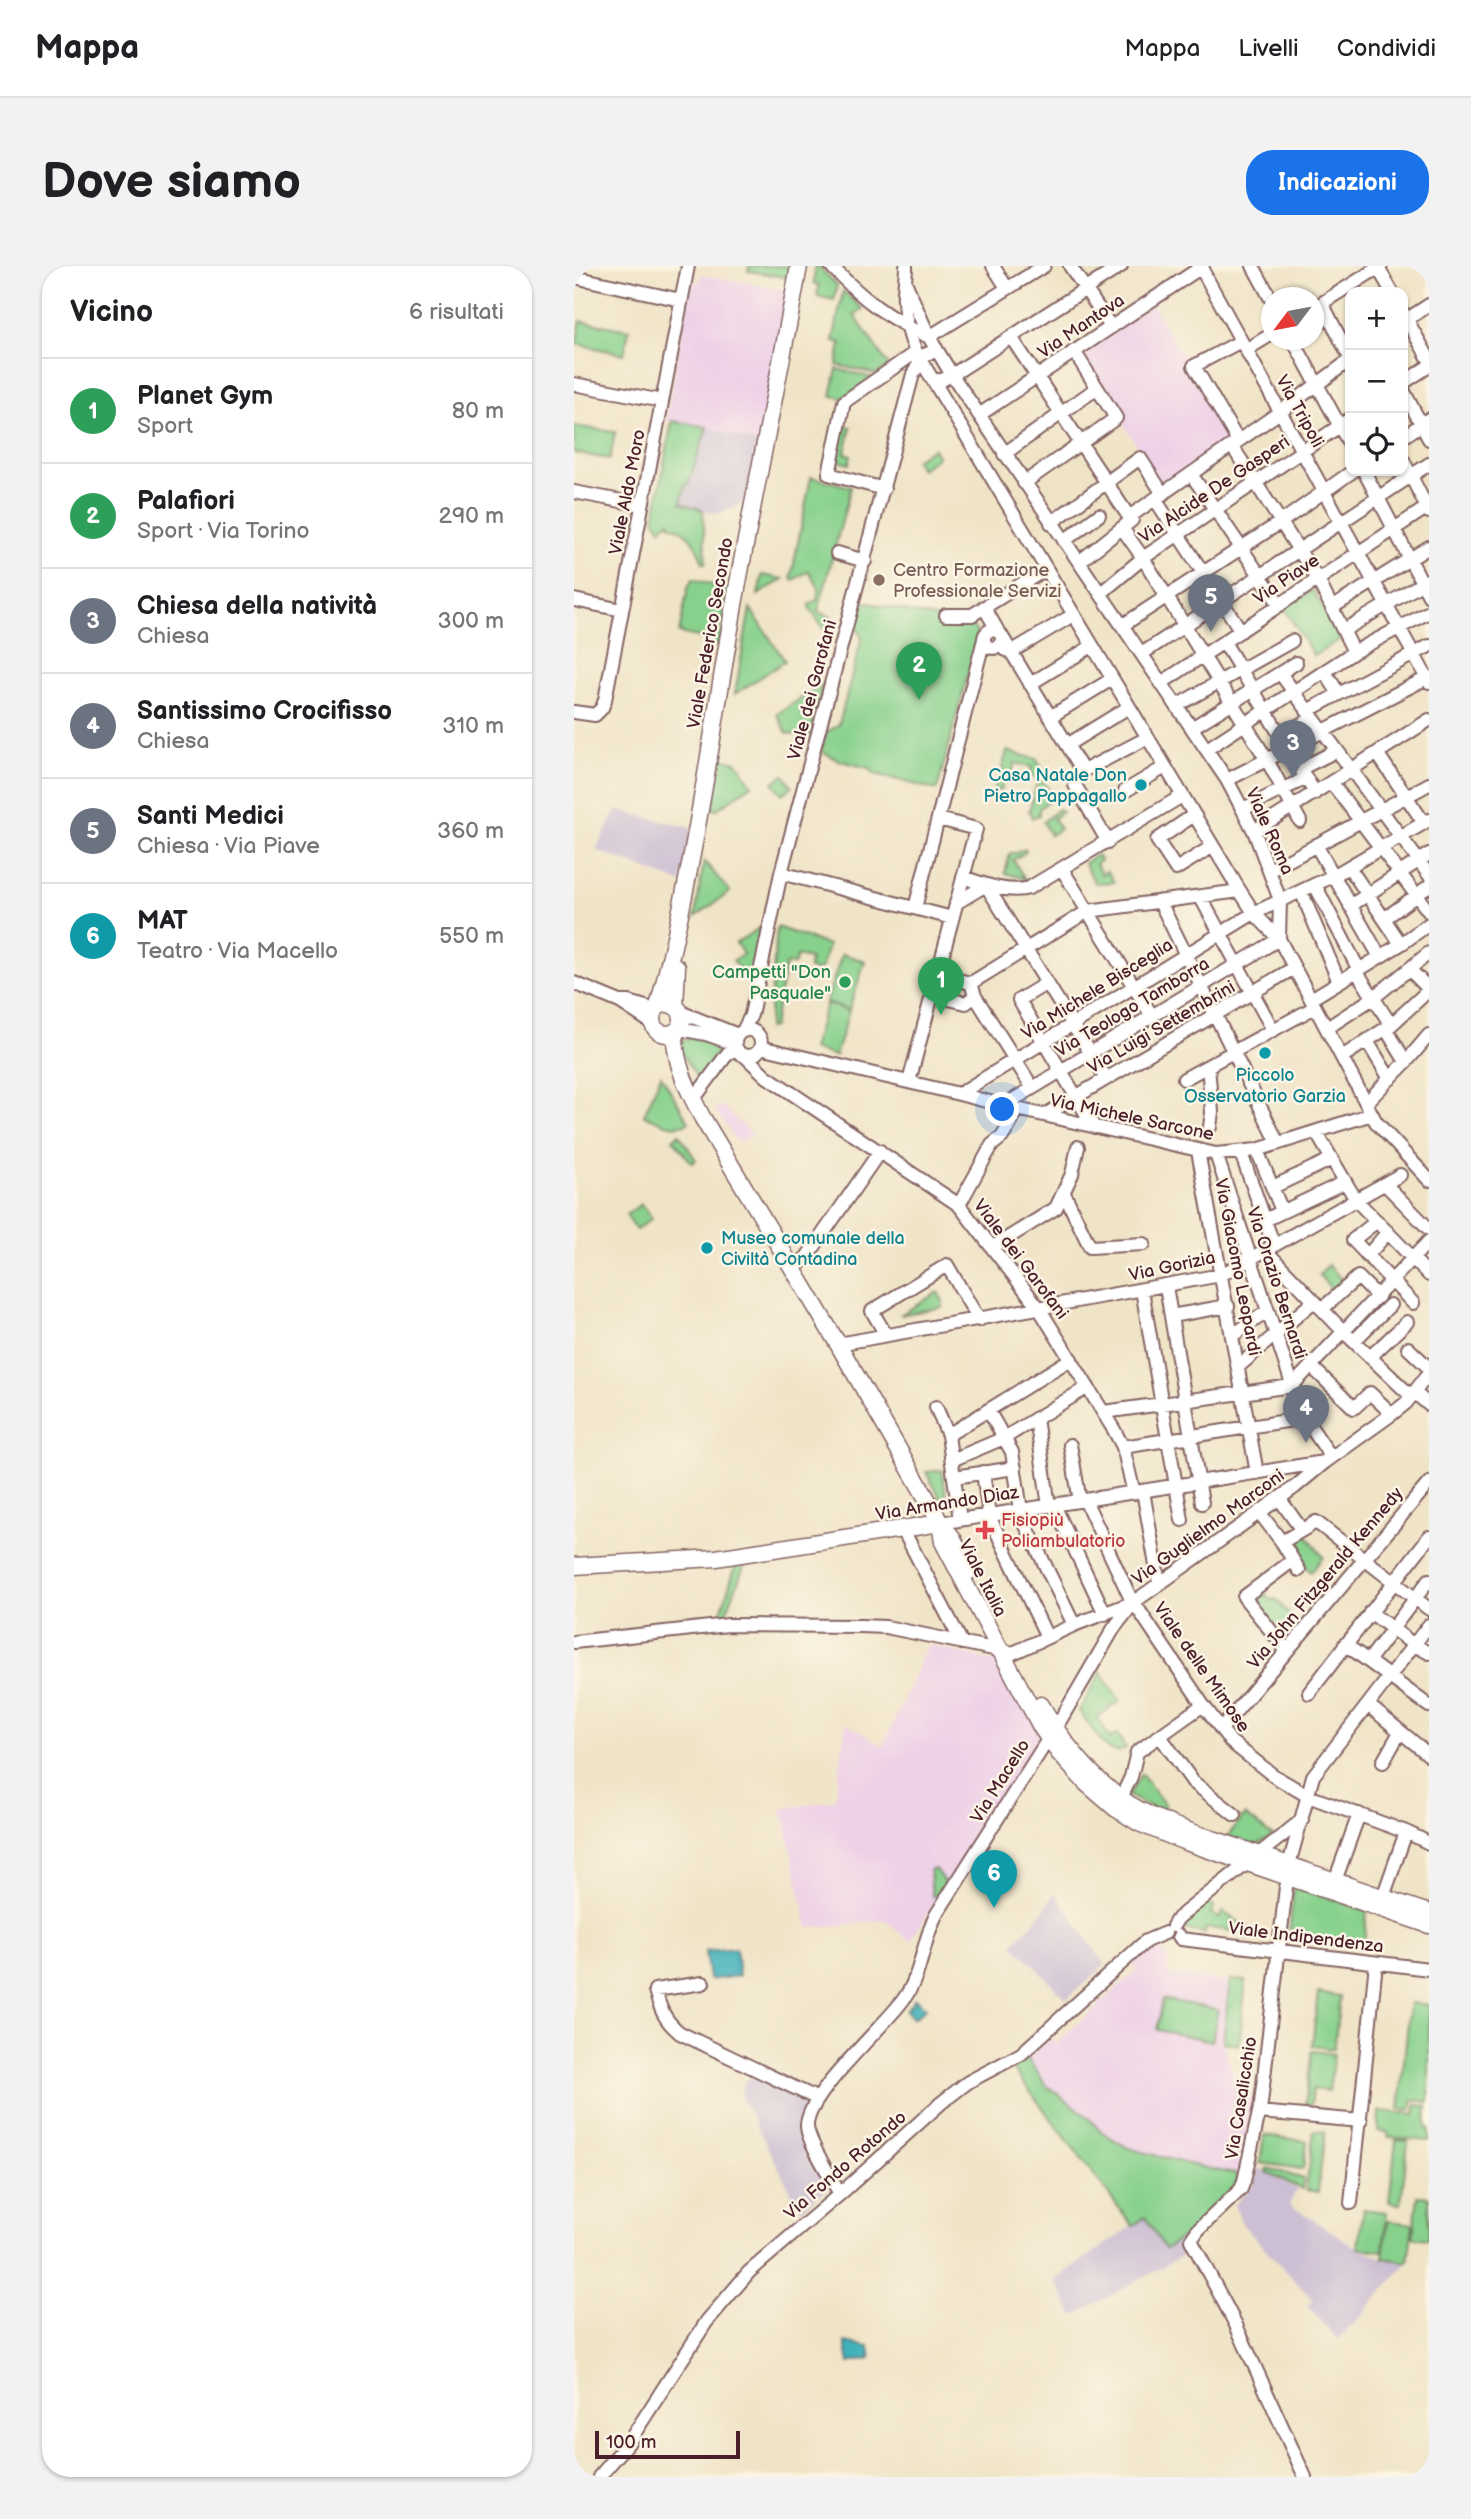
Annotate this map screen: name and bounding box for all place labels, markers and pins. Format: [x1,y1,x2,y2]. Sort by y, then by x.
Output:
place label: Centro Formazione Professionale Servizi [893,560,1062,602]
marker: Centro Formazione Professionale Servizi [871,572,887,588]
pin: 5 [1188,574,1234,632]
pin: 2 [896,642,942,700]
pin: 3 [1270,720,1316,778]
place label: Casa Natale Don Pietro Pappagallo [983,765,1127,807]
marker: Casa Natale Don Pietro Pappagallo [1133,777,1149,793]
pin: 1 [918,957,964,1015]
place label: Campetti "Don Pasquale" [712,962,831,1004]
marker: Campetti "Don Pasquale" [837,974,853,990]
marker: Piccolo Osservatorio Garzia [1257,1045,1273,1061]
place label: Piccolo Osservatorio Garzia [1184,1065,1346,1107]
place label: Museo comunale della Civiltà Contadina [721,1228,905,1270]
marker: Museo comunale della Civiltà Contadina [699,1240,715,1256]
pin: 4 [1283,1385,1329,1443]
place label: Fisiopiù Poliambulatorio [1001,1510,1126,1552]
marker: Fisiopiù Poliambulatorio [975,1520,995,1540]
pin: 6 [971,1850,1017,1908]

